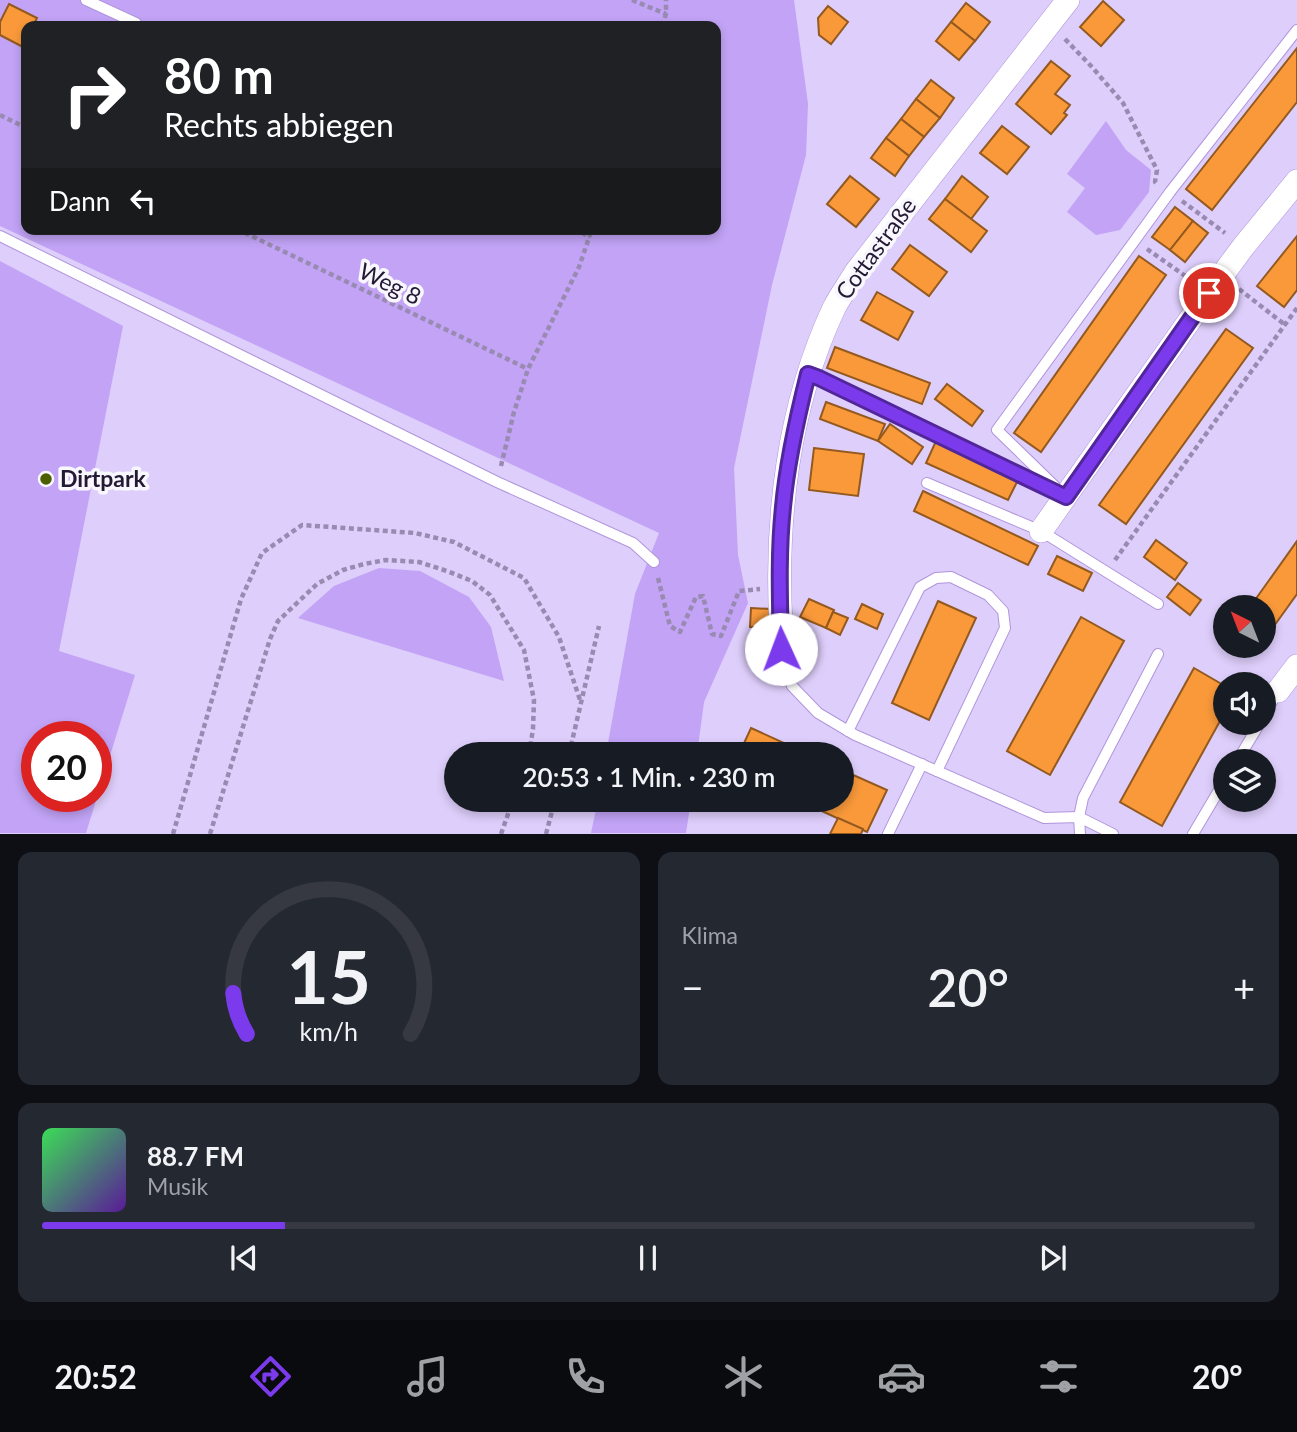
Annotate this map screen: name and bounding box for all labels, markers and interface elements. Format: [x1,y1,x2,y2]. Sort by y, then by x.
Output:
text: 80 m [164,46,274,104]
icon: right [49,49,140,140]
text: Rechts abbiegen [164,105,394,144]
icon: left [124,182,162,220]
text: Dann [49,185,110,217]
street label: Cottastraße [829,192,921,305]
street label: Weg 8 [355,256,426,310]
pin [1179,263,1239,323]
icon: arrive [1190,274,1228,312]
place label: Dirtpark [60,464,147,492]
marker: Dirtpark [38,471,54,487]
north arrow [1213,595,1276,658]
map controls [1213,595,1276,812]
position arrow [744,612,818,686]
button: sound [1213,672,1276,735]
speed limit sign: 20 [21,721,112,812]
button: layers [1213,749,1276,812]
text: 20:53 · 1 Min. · 230 m [523,761,775,793]
text: Klima [682,921,738,949]
text: 15 [287,933,371,1021]
text: 20° [927,956,1009,1018]
text: − [682,964,704,1010]
text: + [1233,964,1255,1010]
text: km/h [299,1016,358,1046]
text: 88.7 FM [147,1140,244,1172]
text: Musik [147,1172,208,1200]
icon: previous [225,1239,263,1277]
icon: pause [629,1239,667,1277]
icon: next [1034,1239,1072,1277]
icon: directions [246,1352,295,1401]
icon: music [403,1352,452,1401]
icon: phone [561,1352,610,1401]
icon: climate [719,1352,768,1401]
icon: car [877,1352,926,1401]
icon: filters [1034,1352,1083,1401]
text: 20:52 [54,1357,137,1396]
text: 20° [1192,1357,1243,1396]

